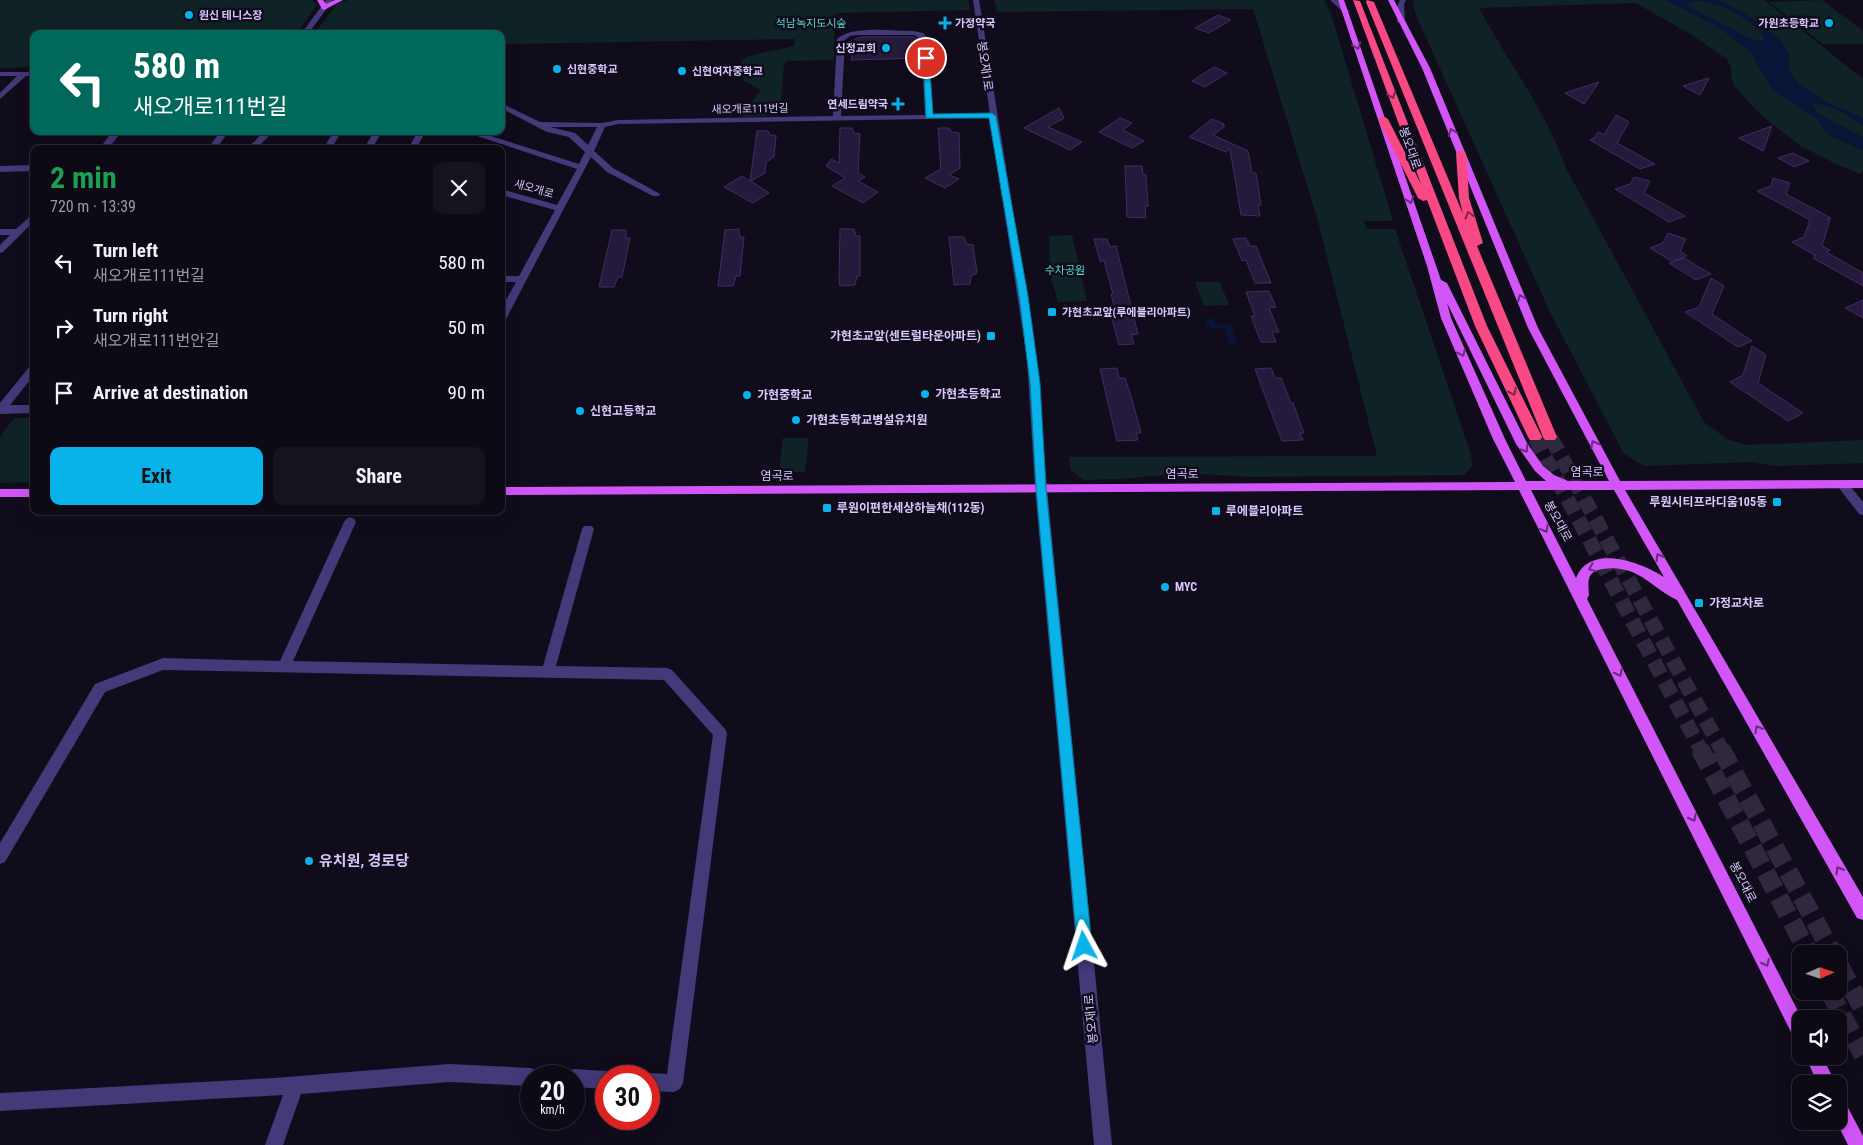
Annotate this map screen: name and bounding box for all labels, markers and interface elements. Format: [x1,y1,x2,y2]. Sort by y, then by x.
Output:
marker: 원신 테니스장 [183,9,195,21]
place label: 원신 테니스장 [199,9,262,22]
park label: 석남녹지도시숲 [776,17,846,30]
marker: 가정약국 [939,17,951,29]
place label: 가정약국 [955,17,995,30]
place label: 가원초등학교 [1758,17,1819,30]
marker: 가원초등학교 [1823,17,1835,29]
pin [905,37,947,79]
street label: 봉오재1로 [975,40,995,92]
one-way arrow [1351,41,1361,50]
place label: 신정교회 [836,42,876,55]
marker: 신정교회 [880,42,892,54]
icon: arrive [912,44,940,72]
text: 580 m [133,46,220,87]
icon: left [50,50,115,115]
marker: 신현중학교 [551,63,563,75]
place label: 신현중학교 [567,63,618,76]
marker: 신현여자중학교 [676,65,688,77]
place label: 신현여자중학교 [692,65,763,78]
one-way arrow [1386,90,1396,99]
text: 새오개로111번길 [133,94,287,119]
place label: 연세드림약국 [827,98,888,111]
marker: 연세드림약국 [892,98,904,110]
street label: 새오개로111번길 [711,102,789,116]
street label: 봉오대로 [1396,125,1424,171]
one-way arrow [1448,128,1458,137]
text: 2 min [50,160,117,195]
button: close [433,162,485,214]
street label: 새오개로 [513,177,555,201]
one-way arrow [1404,195,1414,203]
text: 720 m · 13:39 [50,197,136,216]
one-way arrow [1465,211,1475,219]
text: Turn left [93,239,158,262]
icon: left [50,249,78,277]
text: 580 m [438,251,485,274]
park label: 수차공원 [1045,264,1085,277]
text: 새오개로111번길 [93,266,205,285]
one-way arrow [1517,294,1527,303]
text: Turn right [93,304,168,327]
marker: 가현초교앞(루에블리아파트) [1046,306,1058,318]
place label: 가현초교앞(루에블리아파트) [1062,306,1191,319]
icon: right [50,314,78,342]
text: 50 m [448,316,485,339]
place label: 가현초교앞(센트럴타운아파트) [830,329,981,343]
marker: 가현초교앞(센트럴타운아파트) [985,330,997,342]
text: 새오개로111번안길 [93,331,220,350]
one-way arrow [1455,348,1466,357]
icon: arrive [50,379,78,407]
text: Arrive at destination [93,381,248,404]
text: 90 m [448,381,485,404]
one-way arrow [1507,386,1517,395]
place label: 가현초등학교 [935,387,1001,401]
place label: 가현중학교 [757,388,812,402]
marker: 가현초등학교 [919,388,931,400]
marker: 가현중학교 [741,389,753,401]
place label: 신현고등학교 [590,404,656,418]
marker: 신현고등학교 [574,405,586,417]
place label: 가현초등학교병설유치원 [806,413,927,427]
marker: 가현초등학교병설유치원 [790,414,802,426]
one-way arrow [1590,440,1600,449]
one-way arrow [1519,444,1529,453]
button: Exit [50,447,263,505]
button: Share [273,447,485,505]
street label: 염곡로 [1570,465,1604,479]
street label: 염곡로 [1165,467,1199,481]
street label: 염곡로 [760,469,794,483]
place label: 루원시티프라디움105동 [1649,495,1767,509]
marker: 루원시티프라디움105동 [1771,496,1783,508]
street label: 봉오대로 [1541,498,1575,544]
place label: 루원이편한세상하늘채(112동) [837,501,985,515]
marker: 루원이편한세상하늘채(112동) [821,502,833,514]
place label: 루에블리아파트 [1226,504,1303,518]
marker: 루에블리아파트 [1210,505,1222,517]
one-way arrow [1538,524,1548,533]
one-way arrow [1656,554,1666,563]
one-way arrow [1588,562,1597,572]
place label: MYC [1175,580,1197,594]
marker: MYC [1159,581,1171,593]
place label: 가정교차로 [1709,596,1764,610]
marker: 가정교차로 [1693,597,1705,609]
one-way arrow [1613,668,1623,677]
one-way arrow [1754,725,1764,734]
one-way arrow [1687,813,1697,822]
place label: 유치원, 경로당 [319,852,409,870]
marker: 유치원, 경로당 [303,855,315,867]
street label: 봉오대로 [1727,859,1759,905]
one-way arrow [1835,866,1845,875]
position arrow [1057,919,1109,971]
north arrow [1792,945,1848,1000]
map controls [1792,945,1847,1130]
one-way arrow [1760,958,1770,967]
street label: 봉오재1로 [1082,993,1100,1045]
button: sound [1792,1010,1847,1065]
speed limit sign: 30 [595,1065,660,1130]
button: layers [1792,1075,1847,1130]
text: 20 [540,1077,565,1106]
text: km/h [540,1103,565,1117]

